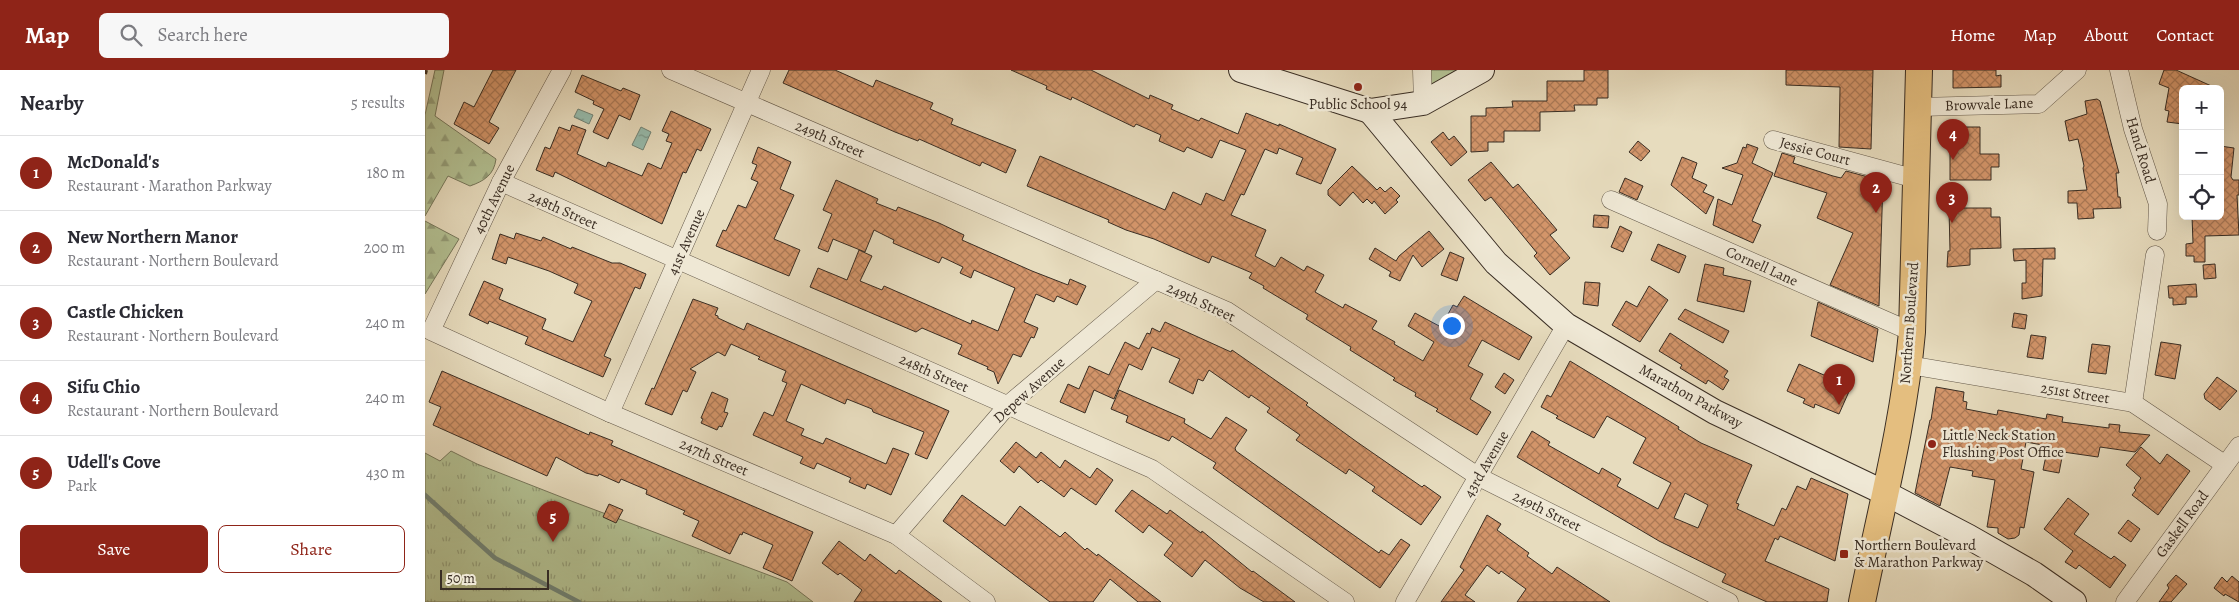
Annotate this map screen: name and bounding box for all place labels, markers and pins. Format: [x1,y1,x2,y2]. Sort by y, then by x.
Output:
marker: Public School 94 [1352,81,1364,93]
place label: Public School 94 [1309,94,1407,114]
pin: 4 [1937,119,1969,160]
pin: 2 [1860,172,1892,213]
pin: 3 [1936,182,1968,223]
pin: 1 [1823,364,1855,405]
place label: Little Neck Station Flushing Post Office [1942,425,2064,462]
marker: Little Neck Station Flushing Post Office [1926,438,1938,450]
pin: 5 [537,501,569,542]
place label: Northern Boulevard & Marathon Parkway [1854,535,1983,572]
marker: Northern Boulevard & Marathon Parkway [1838,548,1850,560]

